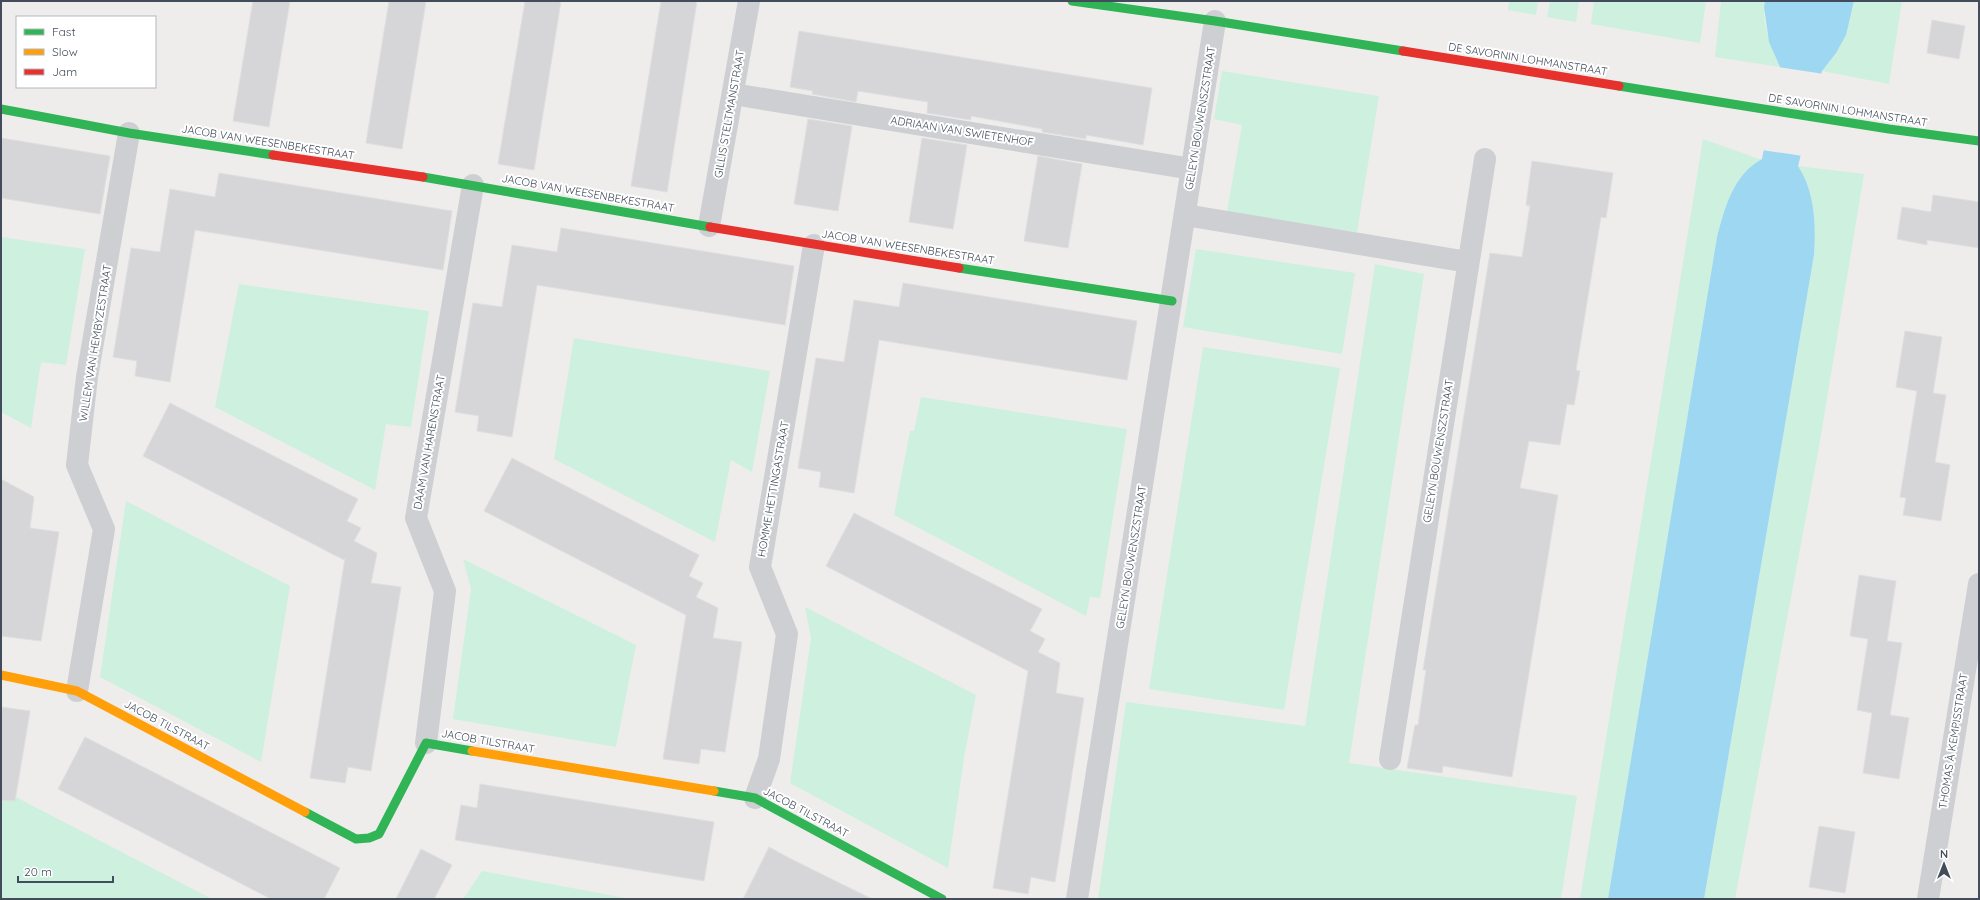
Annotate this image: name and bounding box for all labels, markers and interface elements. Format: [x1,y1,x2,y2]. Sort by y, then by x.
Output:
legend [16,16,156,88]
text: Fast [52,24,76,39]
street label: DE SAVORNIN LOHMANSTRAAT [1447,39,1609,79]
text: Slow [52,44,78,59]
street label: GELEYN BOUWENSZSTRAAT [1182,45,1218,191]
street label: GILLIS STELTMANSTRAAT [711,49,747,179]
text: Jam [52,64,77,79]
street label: DE SAVORNIN LOHMANSTRAAT [1767,90,1929,130]
street label: ADRIAAN VAN SWIETENHOF [889,113,1035,149]
street label: JACOB VAN WEESENBEKESTRAAT [180,121,356,163]
street label: JACOB VAN WEESENBEKESTRAAT [501,171,676,215]
street label: JACOB VAN WEESENBEKESTRAAT [820,226,996,268]
street label: WILLEM VAN HEMBYZESTRAAT [76,263,114,422]
street label: DAAM VAN HARENSTRAAT [410,373,448,510]
street label: GELEYN BOUWENSZSTRAAT [1420,378,1456,524]
street label: HOMME HETTINGASTRAAT [754,420,792,558]
street label: GELEYN BOUWENSZSTRAAT [1113,484,1149,630]
street label: THOMAS À KEMPISSTRAAT [1935,672,1971,810]
street label: JACOB TILSTRAAT [122,697,212,754]
street label: JACOB TILSTRAAT [440,726,536,756]
street label: JACOB TILSTRAAT [761,784,851,841]
north arrow [1924,844,1964,884]
text: N [1940,847,1948,861]
scale bar [18,858,113,884]
text: 20 m [24,864,52,879]

